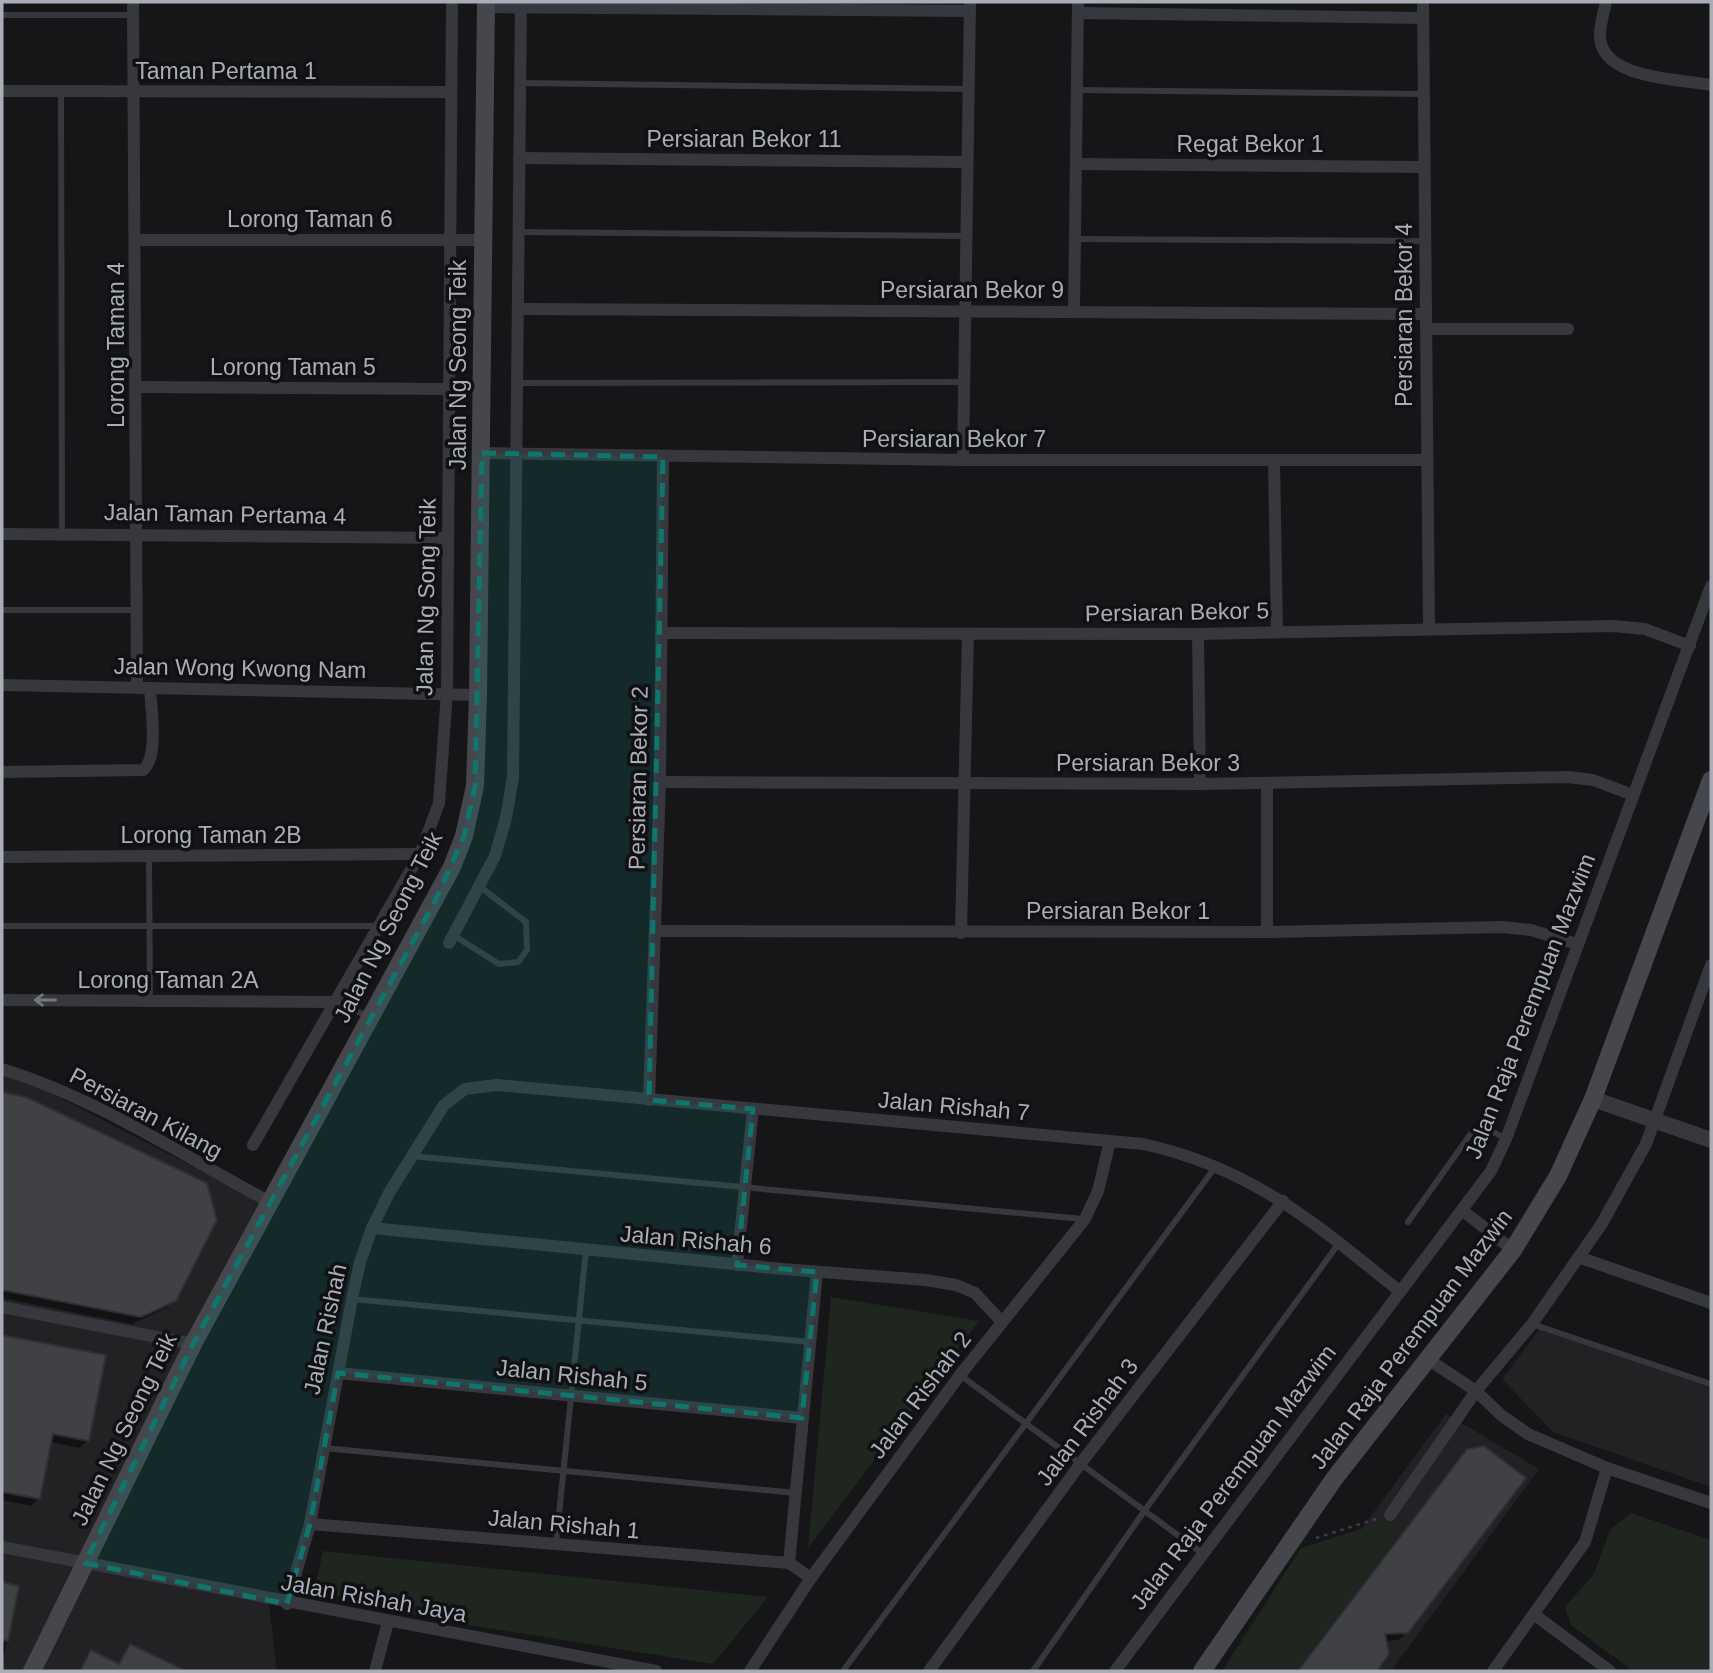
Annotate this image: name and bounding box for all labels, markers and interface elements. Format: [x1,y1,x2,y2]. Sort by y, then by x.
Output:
street label: Taman Pertama 1 [135,58,317,84]
street label: Persiaran Bekor 11 [646,126,842,152]
street label: Regat Bekor 1 [1176,131,1324,157]
street label: Lorong Taman 6 [227,206,393,232]
street label: Persiaran Bekor 4 [1391,223,1417,407]
street label: Jalan Ng Seong Teik [445,259,471,470]
street label: Lorong Taman 4 [103,262,129,428]
street label: Persiaran Bekor 9 [880,277,1064,303]
street label: Lorong Taman 5 [210,354,376,380]
street label: Persiaran Bekor 7 [862,426,1046,452]
street label: Jalan Ng Song Teik [411,497,441,696]
street label: Jalan Taman Pertama 4 [104,499,347,529]
street label: Persiaran Bekor 5 [1085,597,1269,627]
street label: Jalan Wong Kwong Nam [113,653,367,683]
street label: Persiaran Bekor 2 [623,686,653,870]
street label: Persiaran Bekor 3 [1056,750,1240,776]
street label: Lorong Taman 2B [120,822,302,848]
street label: Jalan Ng Seong Teik [329,827,448,1027]
street label: Jalan Raja Perempuan Mazwim [1460,850,1600,1162]
street label: Persiaran Bekor 1 [1026,898,1210,924]
street label: Lorong Taman 2A [77,967,259,993]
one-way arrow [34,994,57,1007]
street label: Persiaran Kilang [65,1062,227,1164]
street label: Jalan Rishah 7 [877,1086,1031,1126]
street label: Jalan Raja Perempuan Mazwin [1305,1204,1517,1474]
street label: Jalan Rishah 6 [619,1220,773,1260]
street label: Jalan Rishah [298,1261,352,1397]
street label: Jalan Rishah 2 [864,1326,976,1464]
street label: Jalan Ng Seong Teik [66,1328,182,1529]
street label: Jalan Raja Perempuan Mazwim [1125,1340,1341,1614]
street label: Jalan Rishah 3 [1031,1353,1143,1491]
street label: Jalan Rishah 5 [495,1354,649,1396]
street label: Jalan Rishah 1 [487,1504,641,1544]
street label: Jalan Rishah Jaya [279,1569,469,1627]

